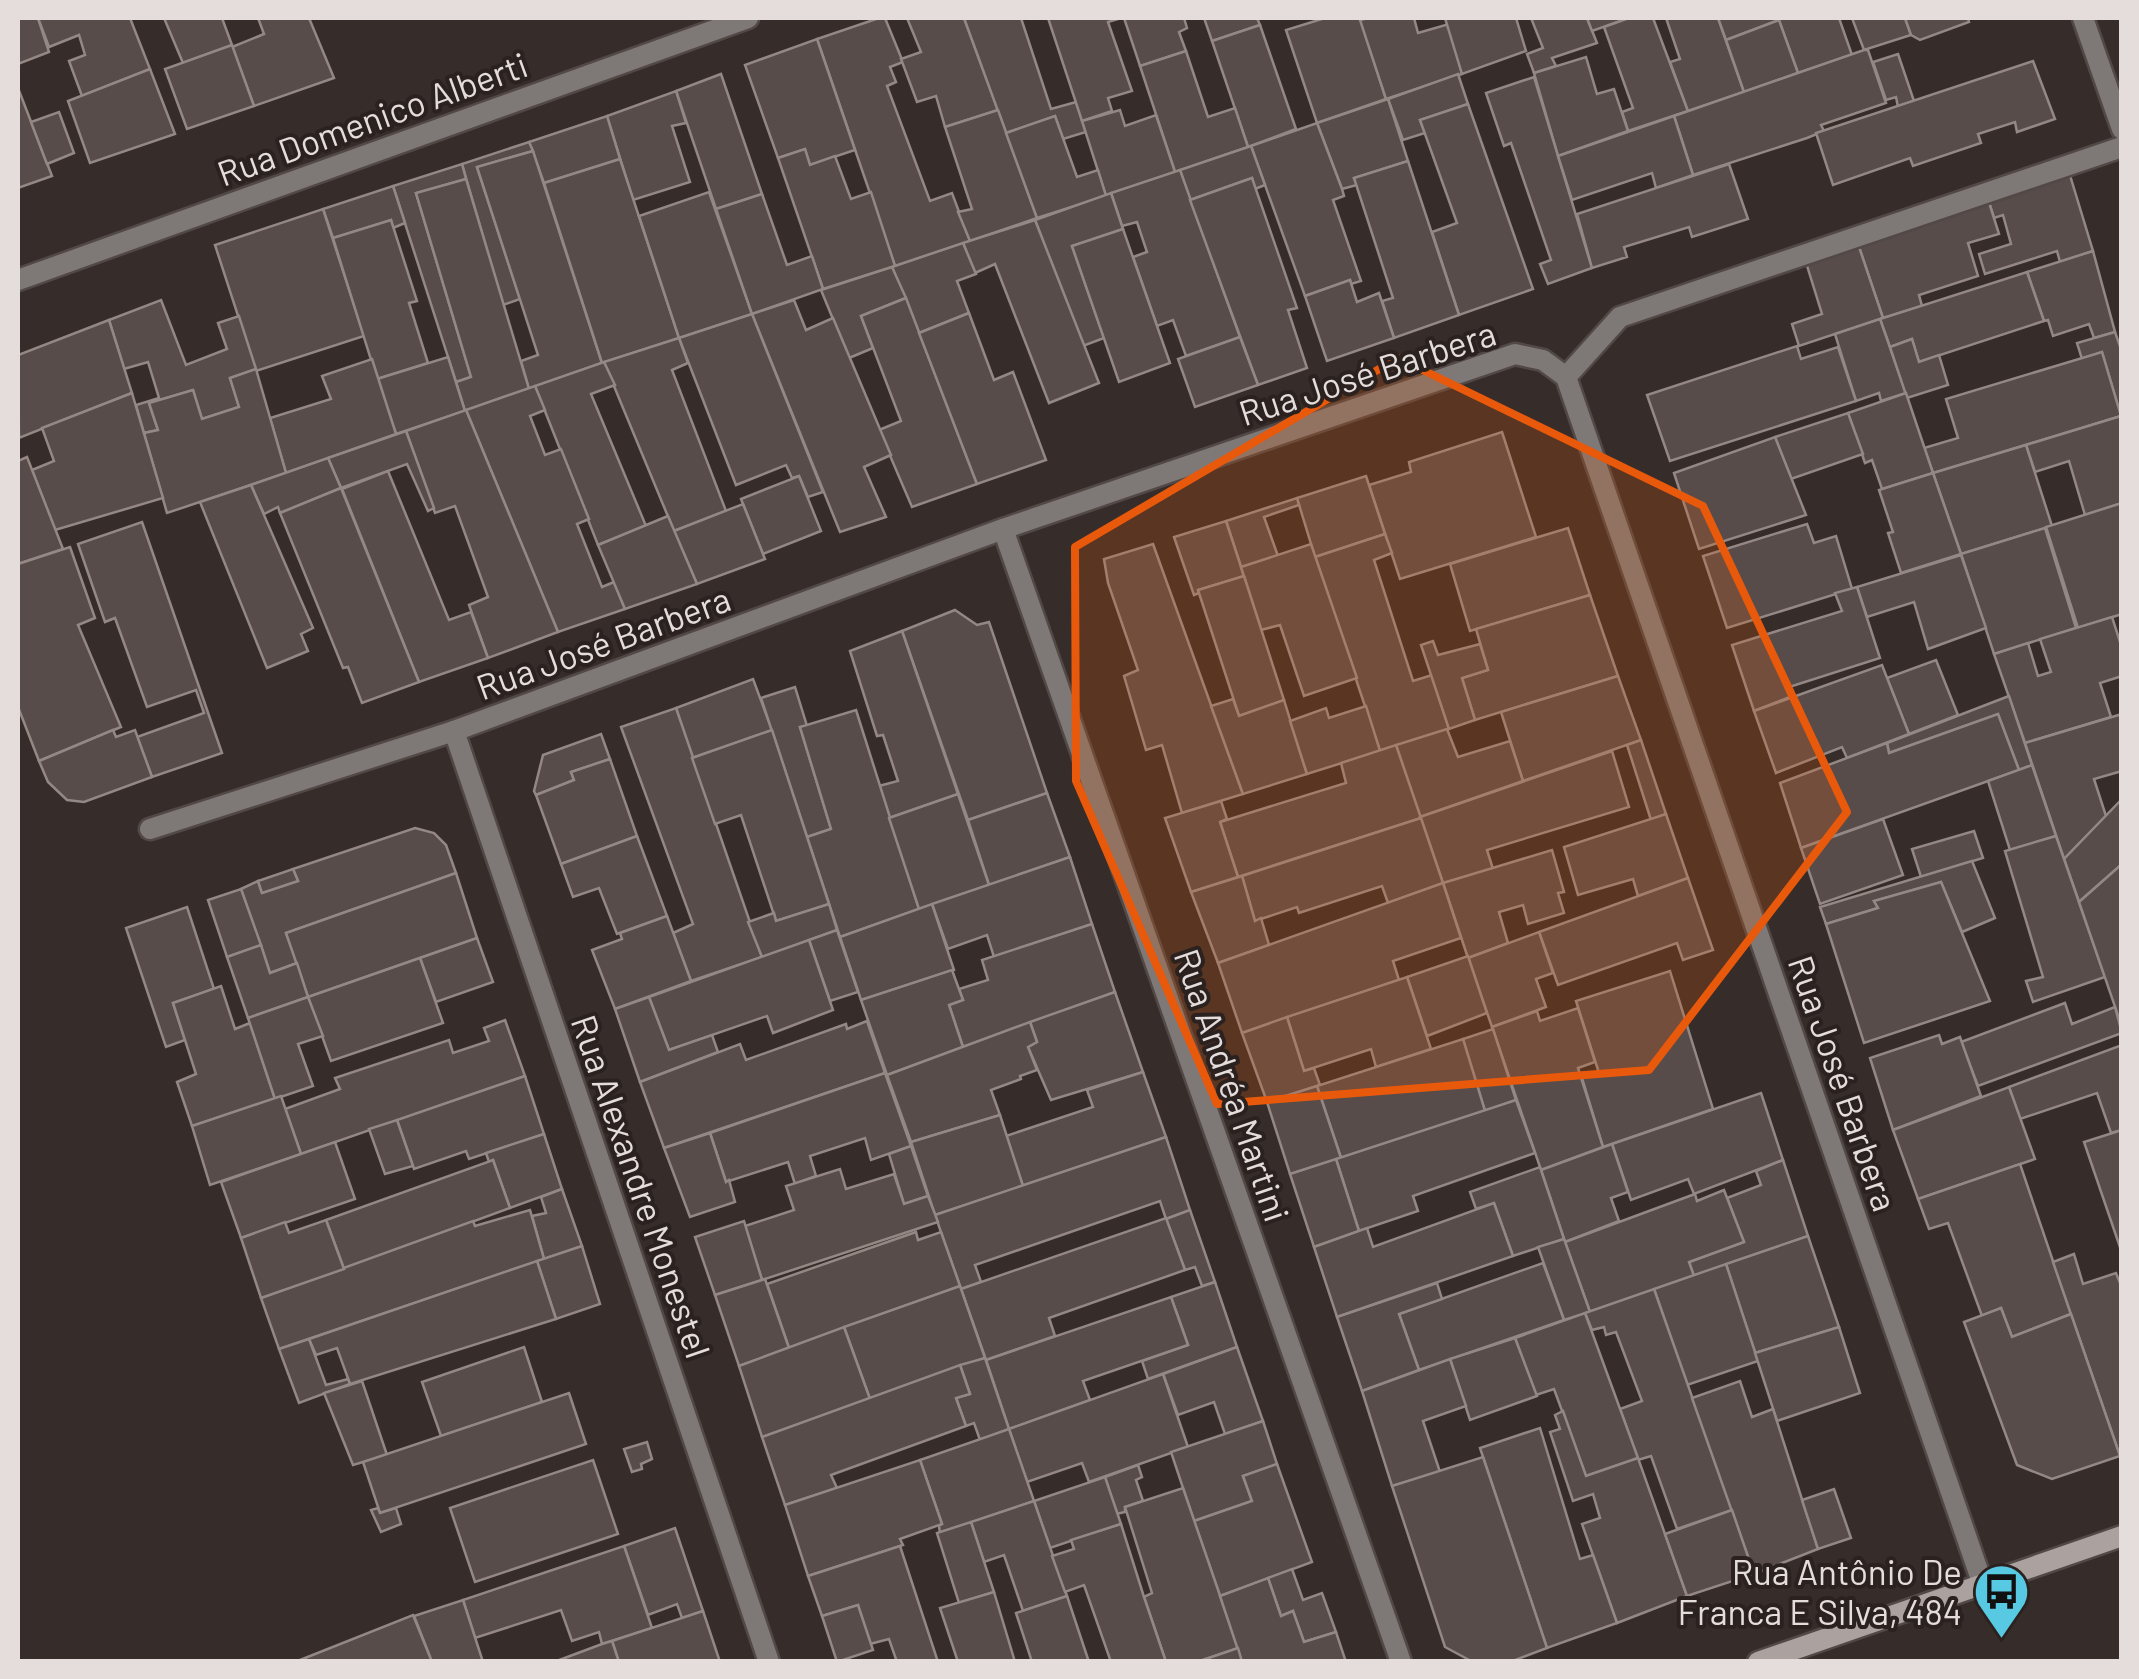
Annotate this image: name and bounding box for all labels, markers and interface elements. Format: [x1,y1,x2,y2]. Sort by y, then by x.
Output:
street label: Rua Domenico Alberti [211,42,533,194]
street label: Rua José Barbera [1233,311,1501,433]
street label: Rua José Barbera [470,577,736,707]
street label: Rua Andréa Martini [1167,943,1299,1227]
street label: Rua José Barbera [1781,950,1907,1216]
street label: Rua Alexandre Monestel [564,1009,720,1363]
place label: Rua Antônio De Franca E Silva, 484 [1678,1550,1962,1632]
bus stop icon: Rua Antônio De Franca E Silva, 484 [1971,1561,2031,1640]

